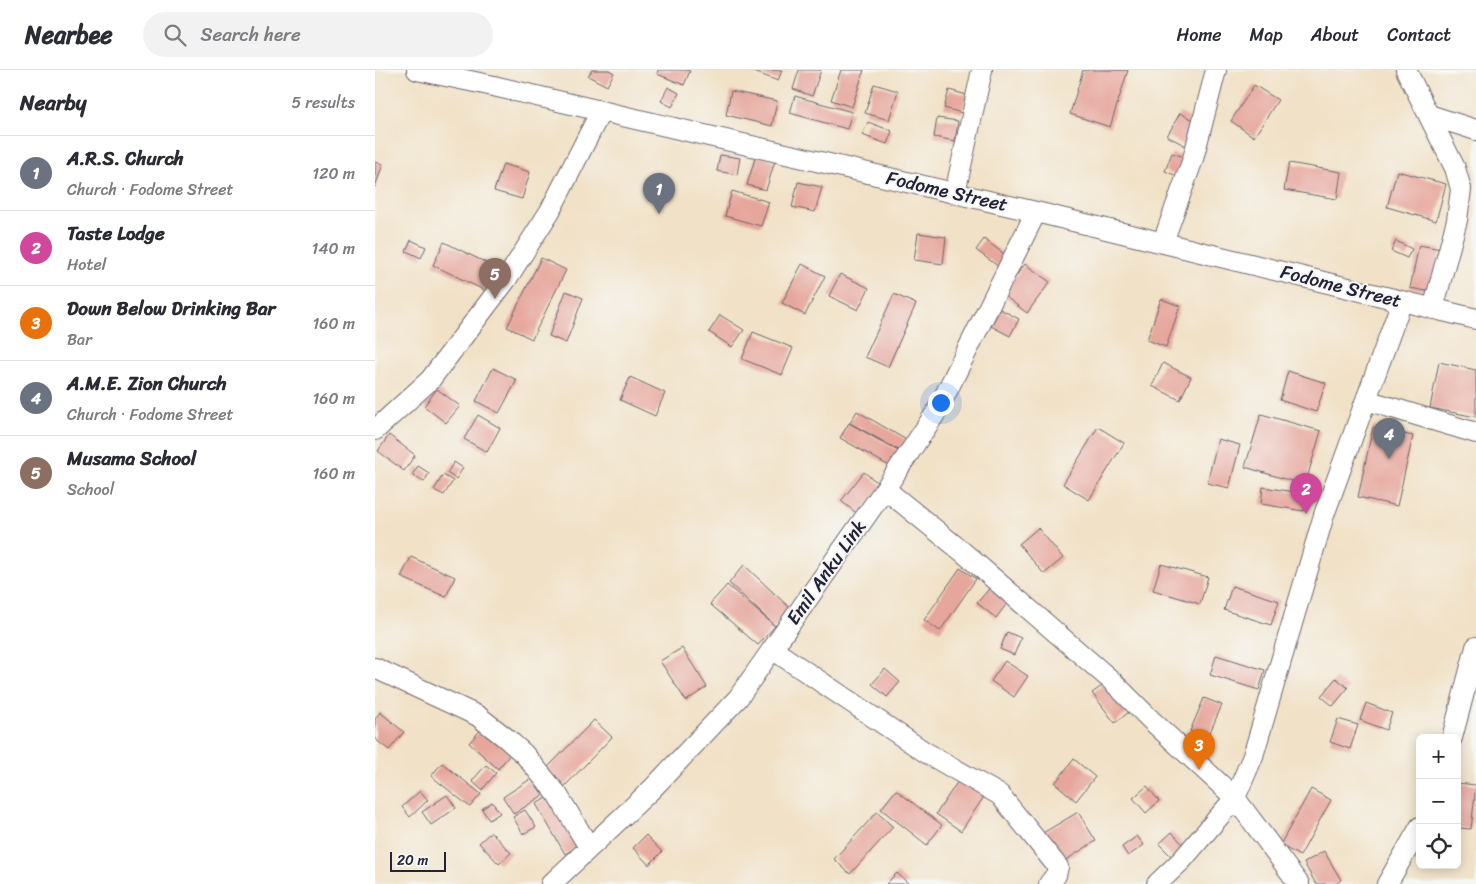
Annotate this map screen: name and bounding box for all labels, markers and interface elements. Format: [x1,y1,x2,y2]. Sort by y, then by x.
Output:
search box [143,12,493,57]
text: Nearbee [25,14,113,56]
text: Search here [201,18,301,51]
text: Home [1177,19,1222,51]
text: Map [1250,19,1283,51]
text: About [1311,19,1359,51]
text: Contact [1387,19,1451,51]
icon: search [161,21,189,49]
text: Nearby [20,84,86,122]
text: 5 results [291,88,355,117]
text: A.R.S. Church [67,142,184,175]
text: 1 [33,159,39,188]
text: 120 m [312,159,355,188]
street label: Fodome Street [883,161,1011,221]
pin: 1 [643,173,675,214]
text: Church · Fodome Street [67,175,234,204]
text: Taste Lodge [67,217,165,250]
text: 2 [31,234,41,263]
text: 140 m [312,234,355,263]
text: Hotel [67,250,106,279]
street label: Fodome Street [1277,255,1405,317]
pin: 5 [479,258,511,299]
text: Down Below Drinking Bar [67,292,275,325]
text: 3 [32,309,40,338]
text: 160 m [312,309,355,338]
text: Bar [67,325,92,354]
text: A.M.E. Zion Church [67,367,227,400]
text: 4 [31,384,41,413]
text: 160 m [312,384,355,413]
your location [928,390,954,416]
text: Church · Fodome Street [67,400,234,429]
pin: 4 [1373,418,1405,459]
text: Musama School [67,442,196,475]
text: 5 [31,459,41,488]
text: 160 m [312,459,355,488]
pin: 2 [1290,473,1322,514]
text: School [67,475,114,504]
street label: Emil Anku Link [777,512,875,632]
pin: 3 [1183,729,1215,770]
map controls [1416,734,1461,869]
button: + [1416,734,1461,779]
button: − [1416,779,1461,824]
button: locate [1416,824,1461,869]
text: 20 m [397,848,428,873]
scale bar [390,849,446,872]

